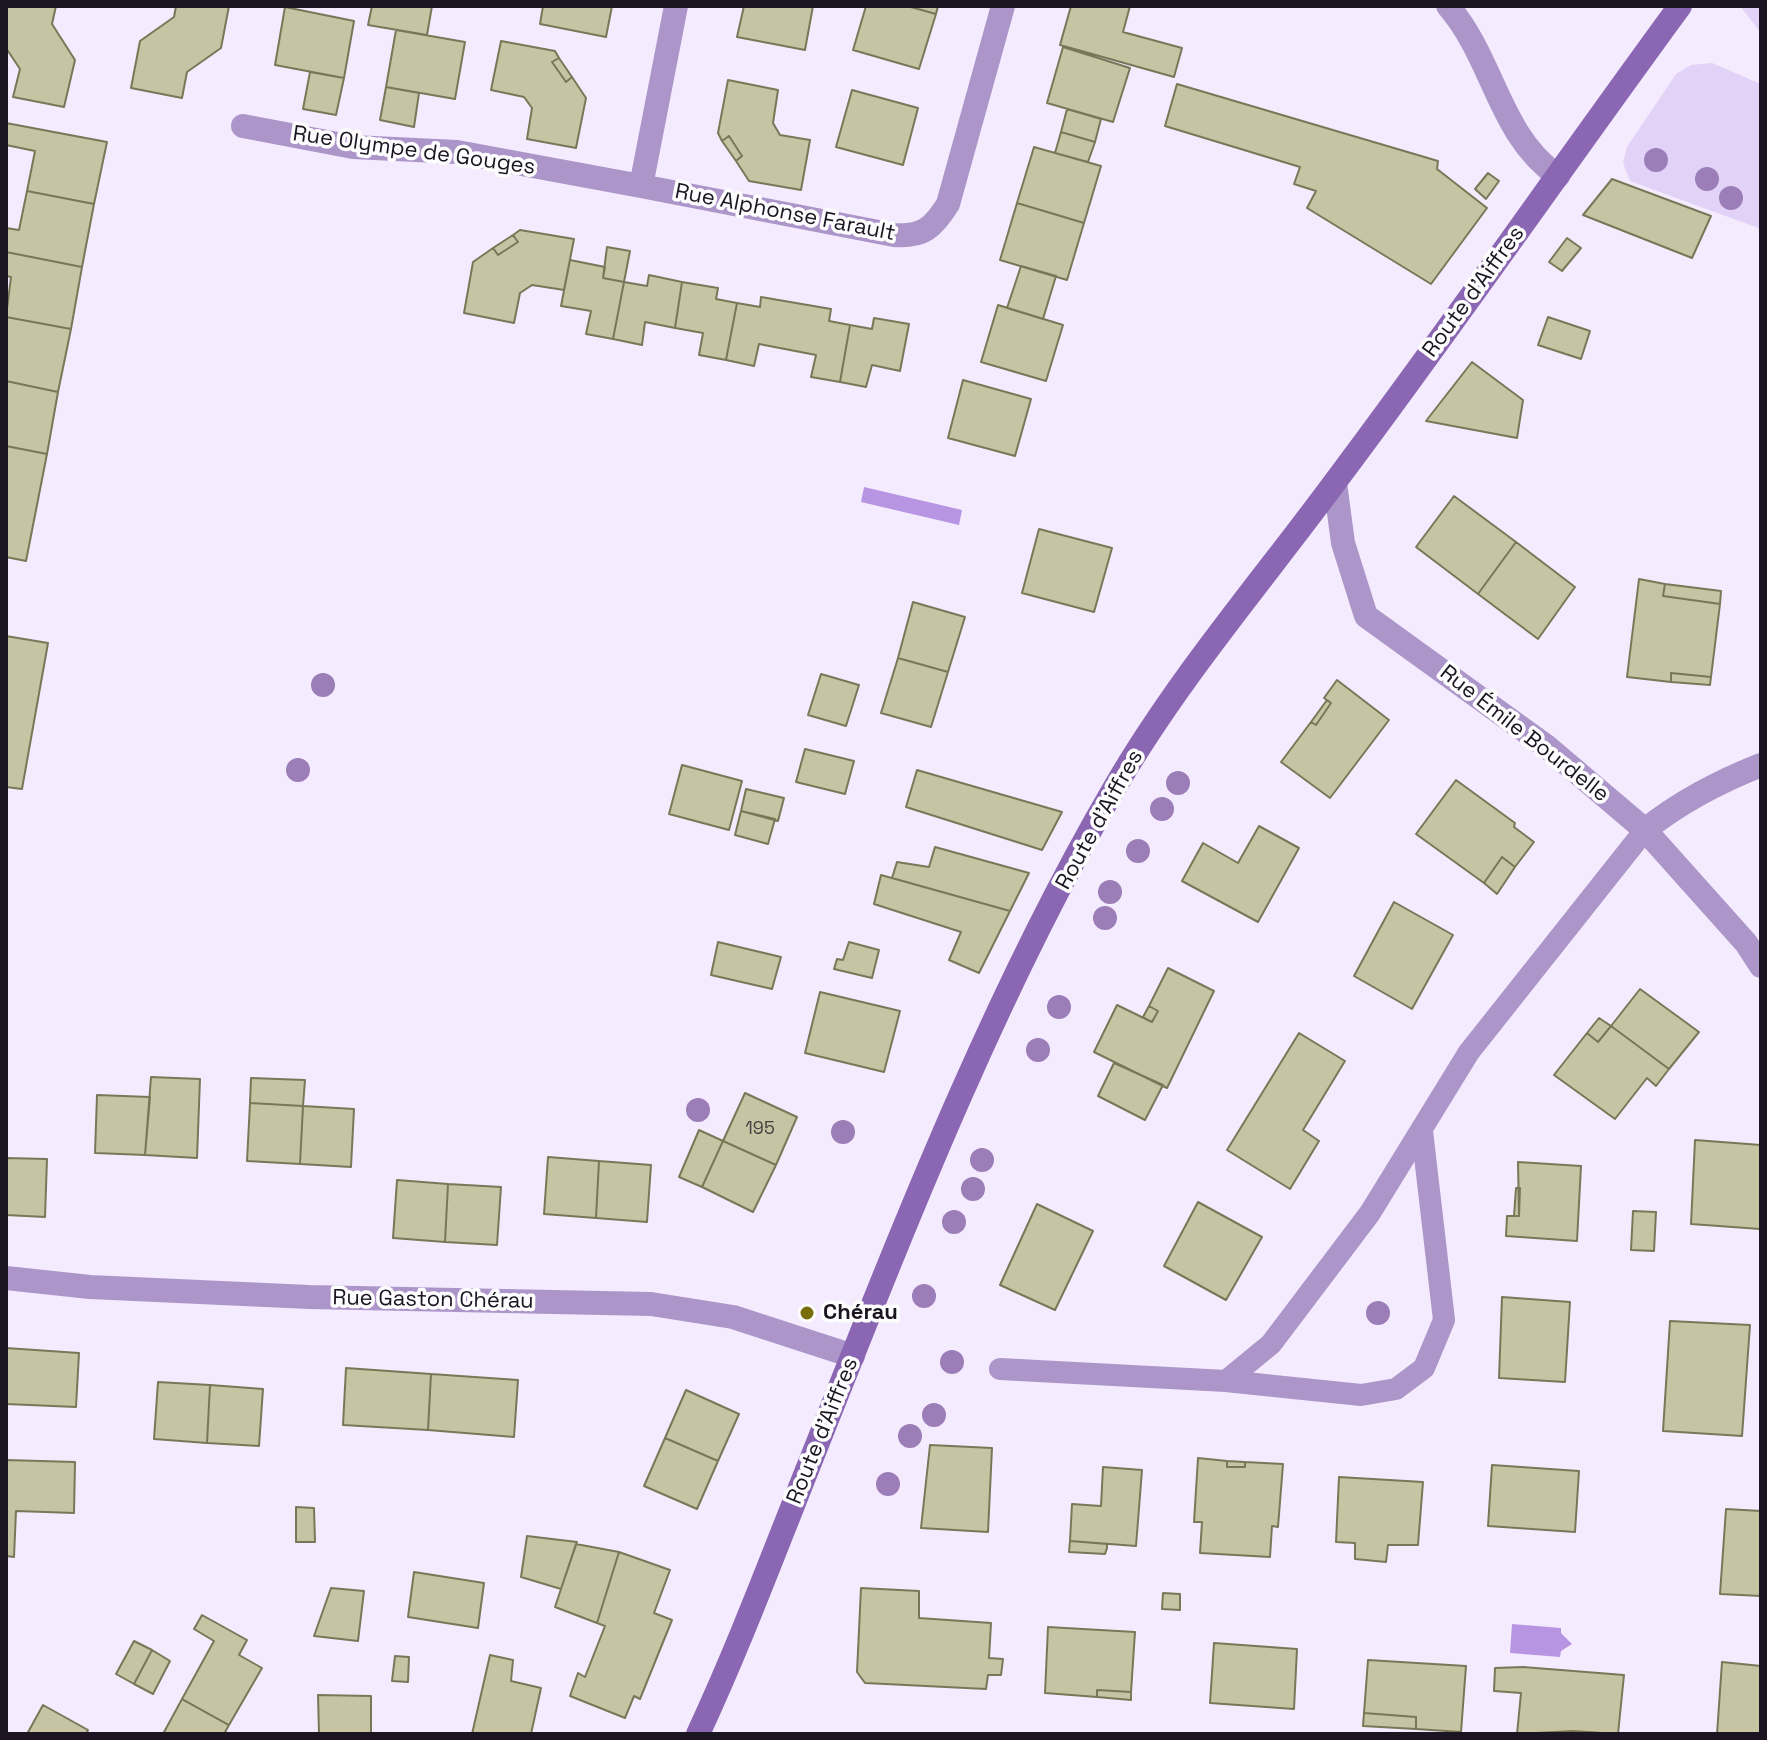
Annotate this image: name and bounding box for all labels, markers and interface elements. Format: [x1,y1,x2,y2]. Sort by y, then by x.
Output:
street label: Rue Olympe de Gouges [291,121,537,181]
street label: Rue Alphonse Farault [673,179,897,247]
street label: Route d'Aiffres [1418,221,1530,363]
street label: Rue Émile Bourdelle [1434,660,1614,808]
street label: Route d'Aiffres [1051,746,1149,894]
house number: 195 [745,1118,775,1140]
street label: Rue Gaston Chérau [332,1285,534,1315]
place label: Chérau [823,1300,898,1326]
marker: Chérau [798,1304,816,1322]
street label: Route d'Aiffres [782,1354,864,1508]

